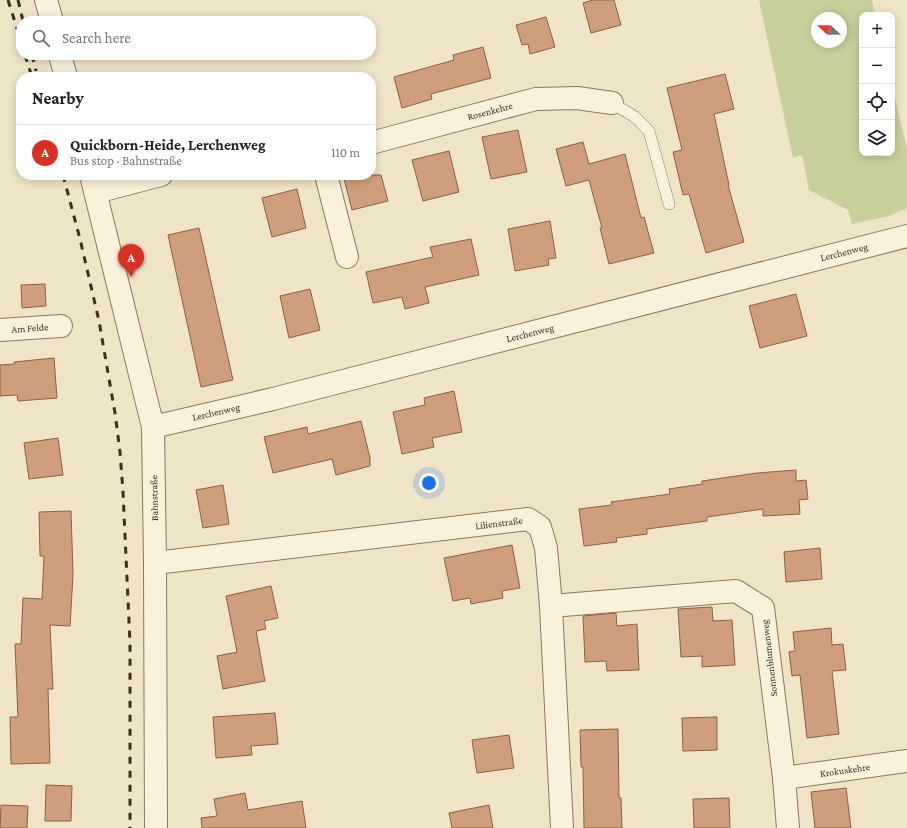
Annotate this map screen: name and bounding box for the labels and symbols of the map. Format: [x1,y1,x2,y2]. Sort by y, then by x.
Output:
north arrow [811,12,847,48]
street label: Rosenkehre [466,100,514,122]
street label: Lerchenweg [819,241,869,263]
pin: A [118,244,144,277]
street label: Am Felde [11,321,49,335]
street label: Lerchenweg [505,322,555,344]
street label: Lerchenweg [191,401,241,423]
your location [419,473,439,493]
street label: Bahnstraße [148,474,160,521]
street label: Lilienstraße [475,515,524,531]
street label: Sonnenblumenweg [759,619,779,697]
street label: Krokuskehre [819,761,871,779]

